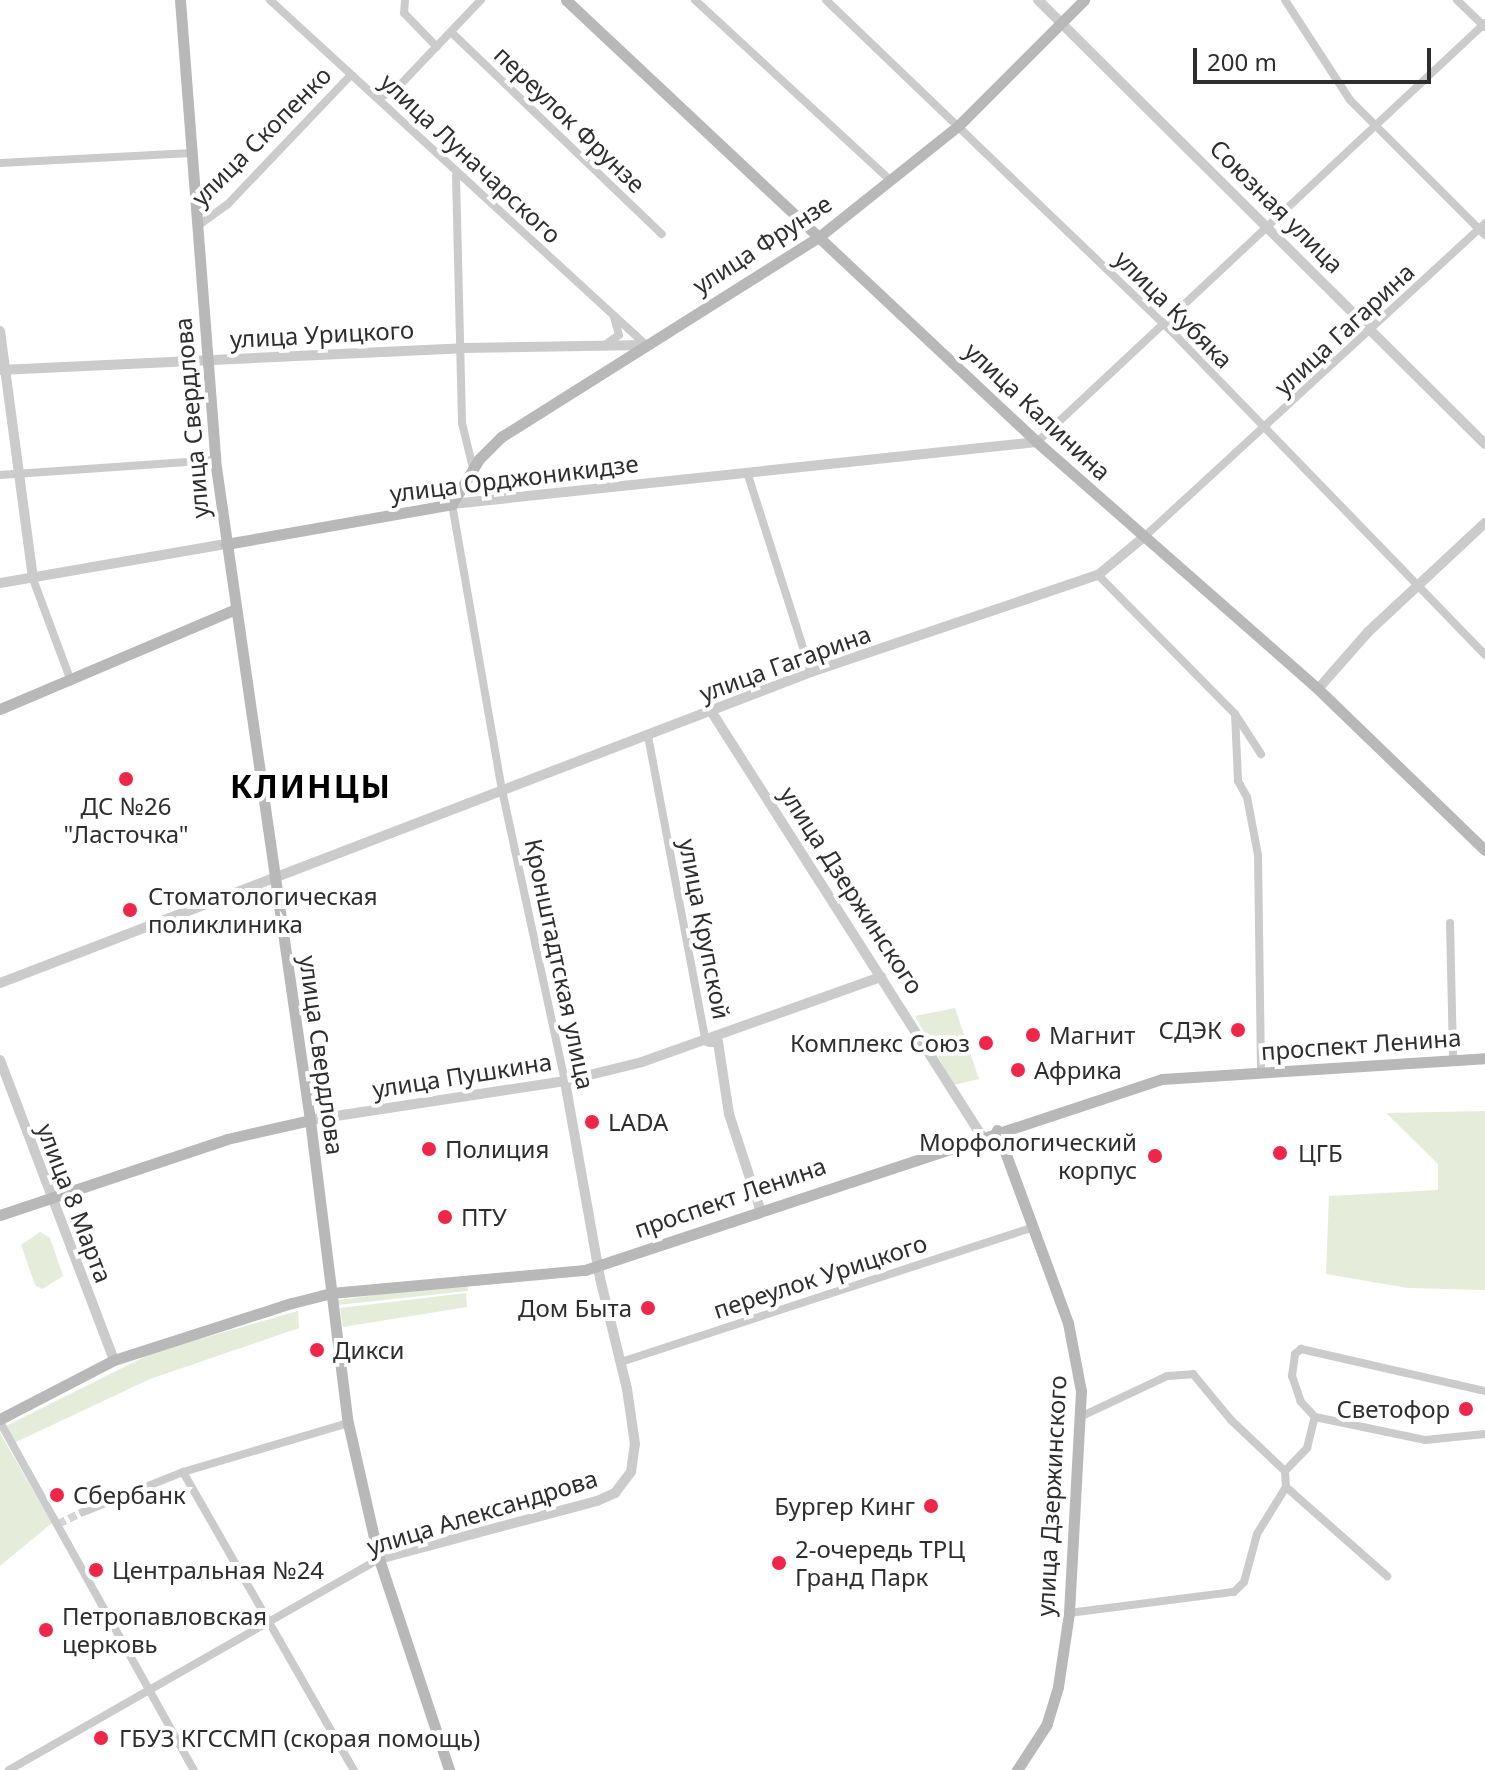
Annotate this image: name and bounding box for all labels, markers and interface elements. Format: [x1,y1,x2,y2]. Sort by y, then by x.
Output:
scale bar [1197,32,1435,82]
street label: переулок Фрунзе [489,40,651,198]
text: 200 m [1207,45,1277,78]
street label: улица Скопенко [185,60,337,212]
street label: улица Луначарского [375,67,567,249]
street label: Союзная улица [1204,133,1350,279]
street label: улица Фрунзе [687,188,837,300]
street label: улица Кубяка [1109,244,1239,374]
street label: улица Гагарина [1268,257,1420,401]
street label: улица Урицкого [229,315,415,353]
street label: улица Свердлова [168,317,214,519]
street label: улица Калинина [959,336,1117,486]
street label: улица Орджоникидзе [388,448,640,508]
street label: улица Гагарина [695,619,875,707]
district label: КЛИНЦЫ [230,767,392,805]
marker: ДС №26 "Ласточка" [117,770,135,788]
street label: улица Дзержинского [774,781,930,999]
place label: ДС №26 "Ласточка" [63,792,189,848]
street label: Кронштадтская улица [519,836,601,1092]
street label: улица Крупской [673,836,737,1022]
place label: Стоматологическая поликлиника [148,882,378,938]
marker: Стоматологическая поликлиника [119,899,141,921]
street label: улица Свердлова [294,953,350,1157]
place label: СДЭК [1159,1016,1222,1044]
place label: Магнит [1049,1021,1135,1049]
marker: СДЭК [1229,1021,1247,1039]
street label: проспект Ленина [1260,1023,1462,1065]
marker: Магнит [1024,1026,1042,1044]
place label: Комплекс Союз [790,1029,970,1057]
marker: Комплекс Союз [977,1034,995,1052]
street label: улица Пушкина [370,1047,554,1103]
place label: Африка [1034,1056,1122,1084]
marker: Африка [1009,1061,1027,1079]
place label: LADA [608,1108,668,1136]
marker: LADA [583,1113,601,1131]
street label: улица 8 Марта [31,1119,119,1287]
place label: Морфологический корпус [919,1128,1137,1184]
place label: Полиция [445,1135,549,1163]
place label: ЦГБ [1298,1139,1343,1167]
marker: Полиция [420,1140,438,1158]
marker: ЦГБ [1269,1142,1291,1164]
marker: Морфологический корпус [1144,1145,1166,1167]
street label: проспект Ленина [630,1151,830,1243]
place label: ПТУ [461,1203,507,1231]
marker: ПТУ [436,1208,454,1226]
street label: переулок Урицкого [710,1228,930,1324]
place label: Дом Быта [518,1294,632,1322]
marker: Дом Быта [639,1299,657,1317]
place label: Дикси [333,1336,404,1364]
marker: Дикси [308,1341,326,1359]
street label: улица Дзержинского [1030,1375,1072,1617]
place label: Светофор [1336,1395,1450,1423]
marker: Светофор [1457,1400,1475,1418]
street label: улица Александрова [363,1463,601,1561]
place label: Сбербанк [73,1481,186,1509]
marker: Сбербанк [48,1486,66,1504]
place label: Бургер Кинг [774,1492,915,1520]
marker: Бургер Кинг [922,1497,940,1515]
place label: 2-очередь ТРЦ Гранд Парк [795,1535,965,1591]
marker: 2-очередь ТРЦ Гранд Парк [770,1554,788,1572]
place label: Центральная №24 [112,1556,324,1584]
marker: Центральная №24 [87,1561,105,1579]
place label: Петропавловская церковь [62,1602,267,1658]
marker: Петропавловская церковь [37,1621,55,1639]
place label: ГБУЗ КГССМП (скорая помощь) [119,1724,480,1752]
marker: ГБУЗ КГССМП (скорая помощь) [90,1727,112,1749]

